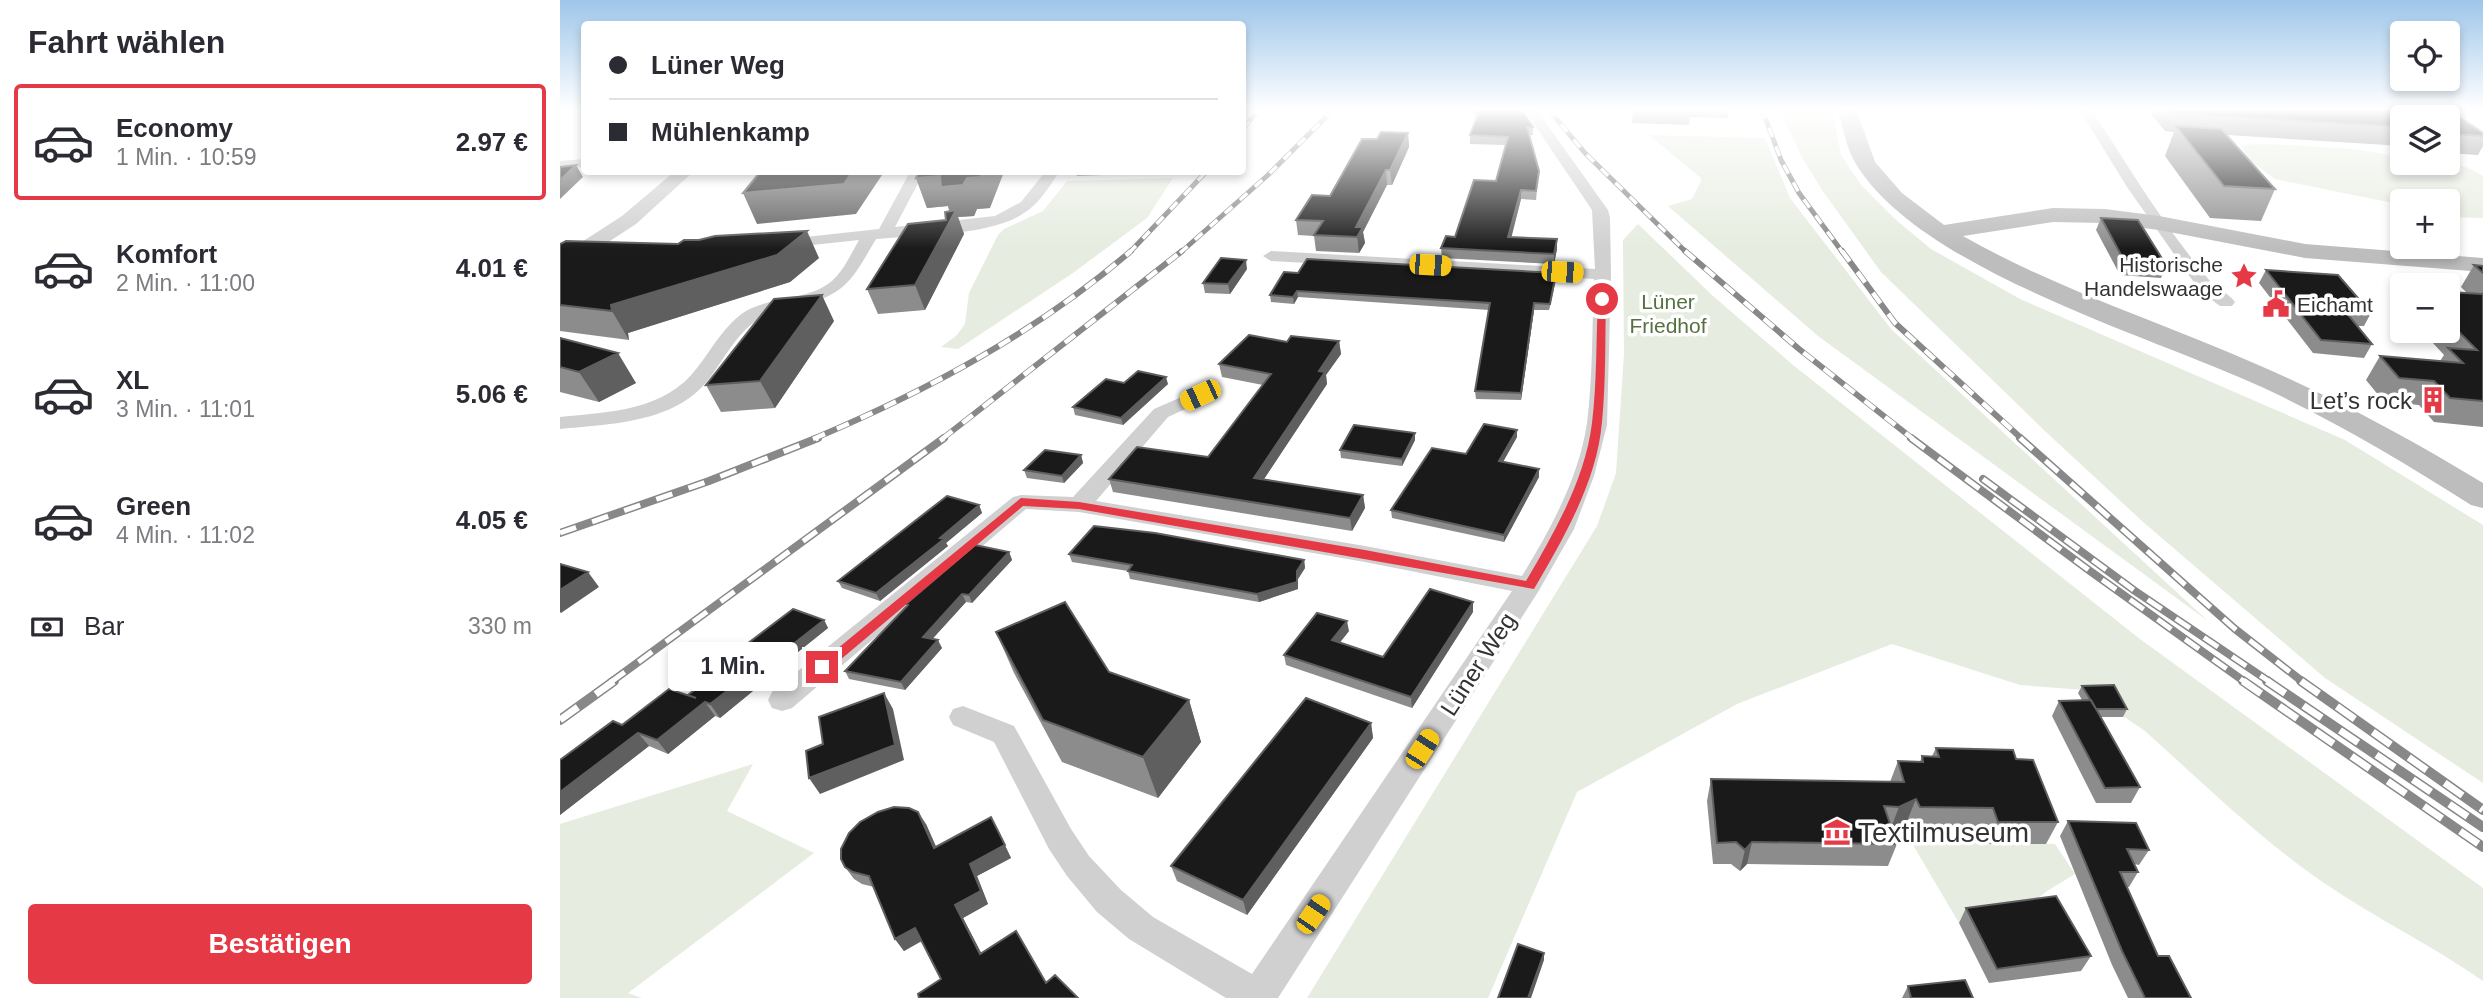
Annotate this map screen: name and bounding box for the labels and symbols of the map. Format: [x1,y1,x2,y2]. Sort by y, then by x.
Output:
car [1409,253,1452,277]
place label: Historische Handelswaage [2084,253,2223,300]
car [1541,260,1584,284]
place icon: Historische Handelswaage [2229,261,2259,291]
route start [1586,283,1618,315]
public building icon: Eichamt [2261,289,2291,319]
park label: Lüner Friedhof [1629,290,1707,337]
place label: Eichamt [2297,293,2373,316]
car [1177,377,1224,413]
building icon: Let’s rock [2418,385,2448,415]
place label: Let’s rock [2310,387,2413,414]
street label: Lüner Weg [1435,608,1521,720]
callout: 1 Min. [668,642,798,692]
route end [806,651,838,683]
car [1402,726,1443,772]
museum icon: Textilmuseum [1822,817,1852,847]
place label: Textilmuseum [1858,817,2029,848]
car [1293,891,1334,937]

